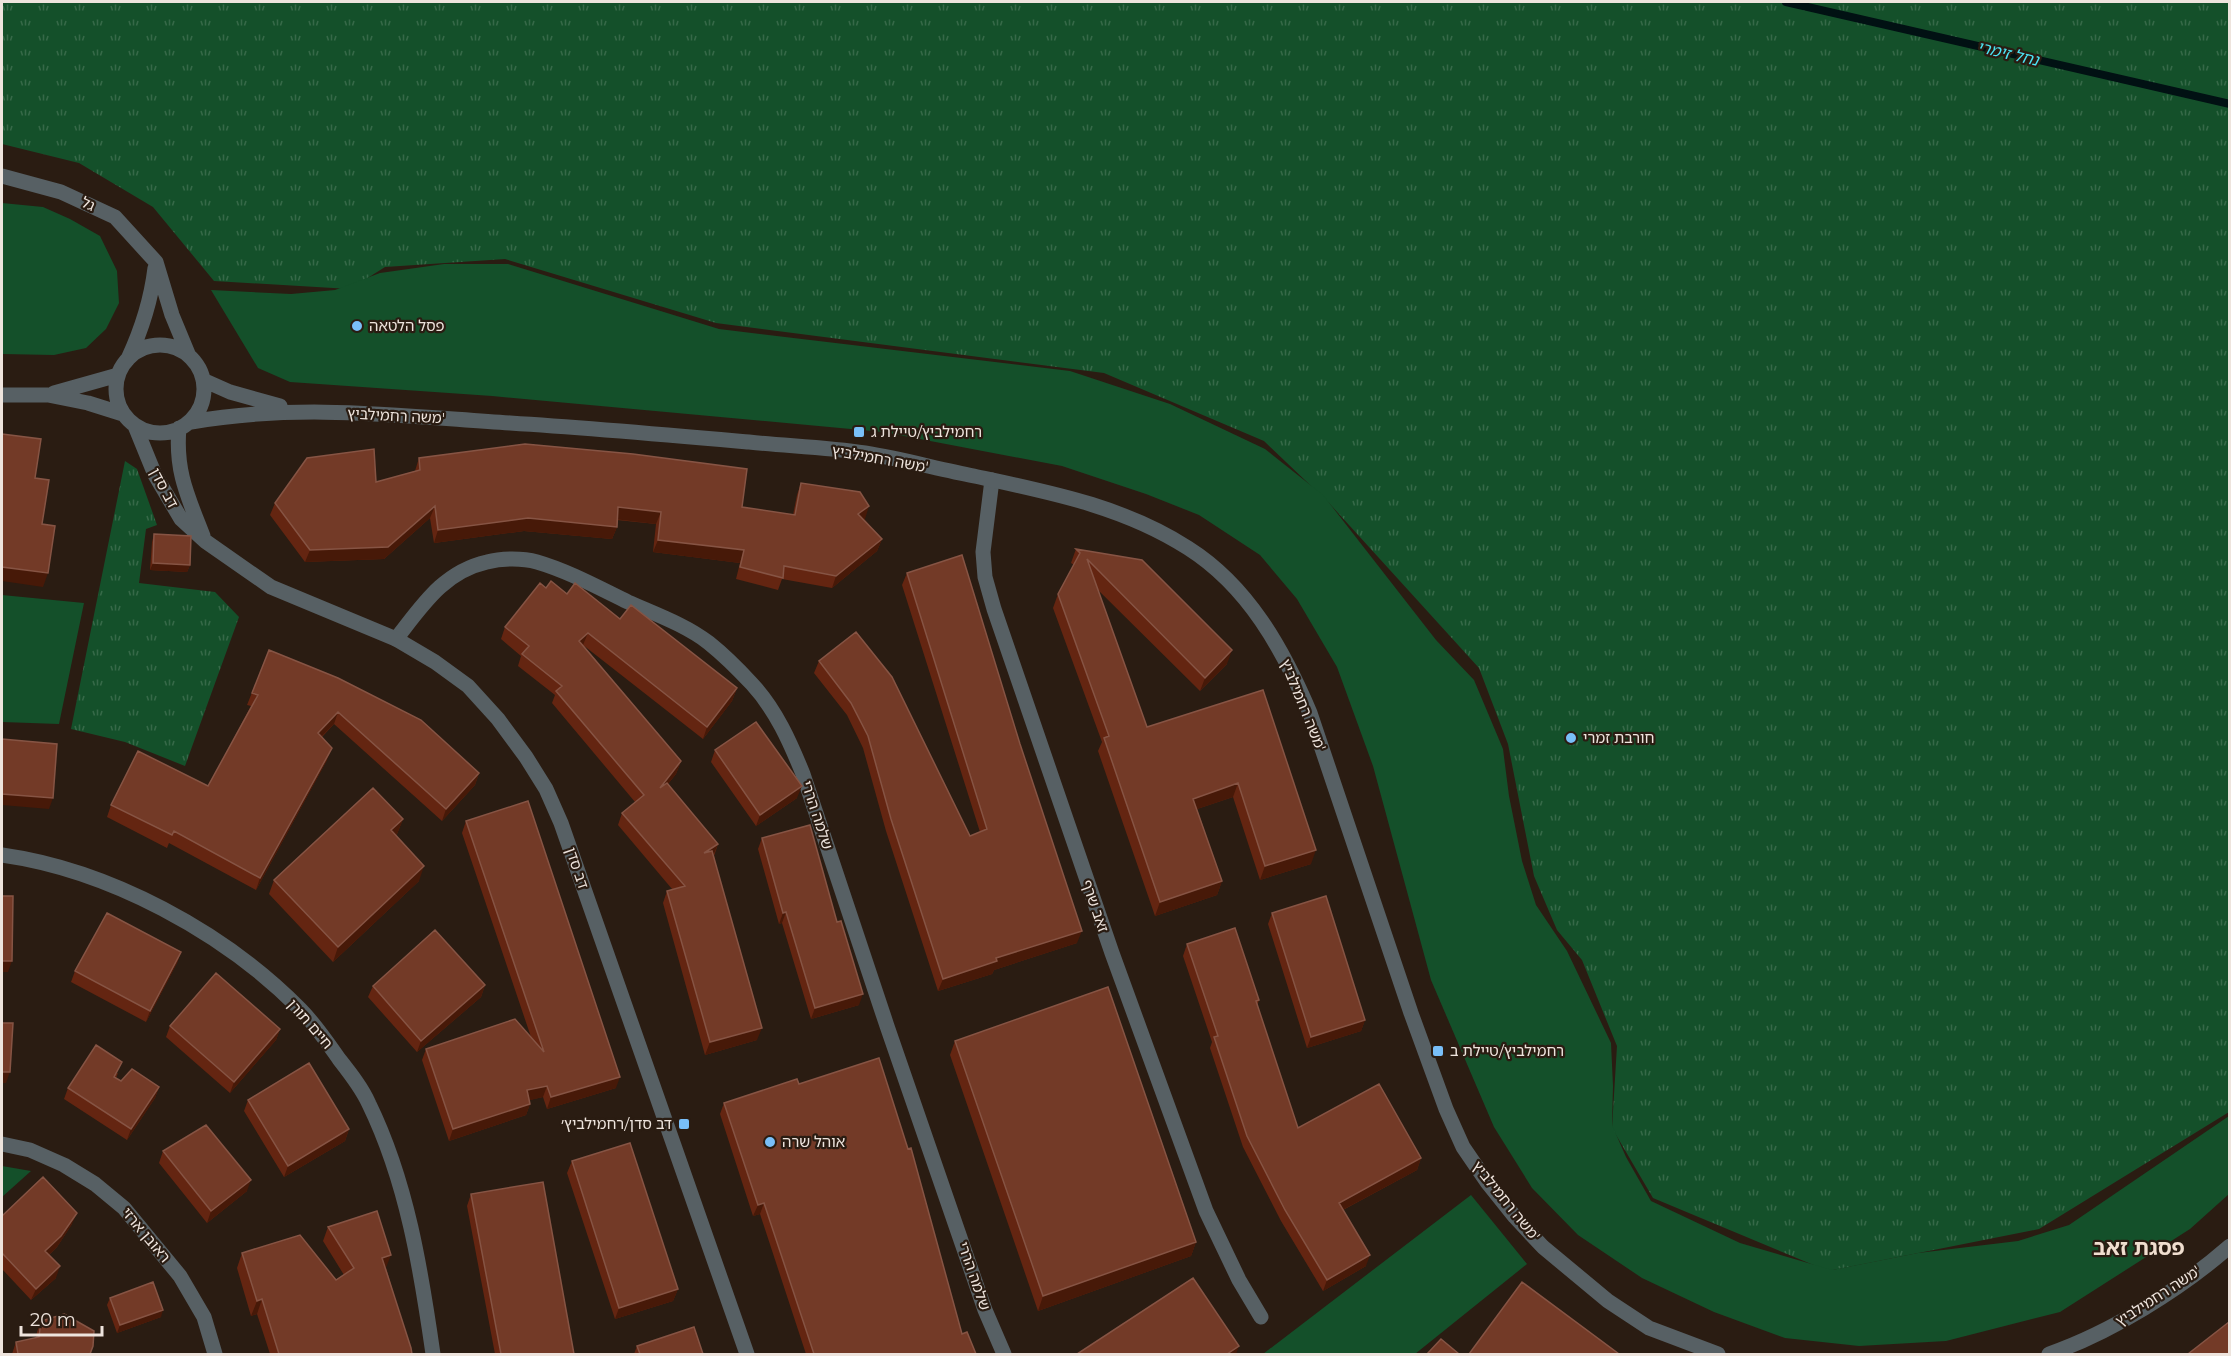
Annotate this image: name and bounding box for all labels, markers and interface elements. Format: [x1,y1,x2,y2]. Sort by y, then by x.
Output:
water label: נחל זימרי [1975,37,2041,70]
street label: גל [78,192,99,215]
place label: פסל הלטאה [369,316,445,335]
marker: פסל הלטאה [350,319,364,333]
street label: משה רחמילביץ' [347,403,445,428]
place label: רחמילביץ/טיילת ג [871,422,982,441]
marker: רחמילביץ/טיילת ג [852,425,866,439]
street label: משה רחמילביץ' [830,441,930,476]
street label: דב סדן [146,464,183,511]
street label: משה רחמילביץ' [1276,656,1331,754]
place label: חורבת זמרי [1583,728,1654,747]
marker: חורבת זמרי [1564,731,1578,745]
street label: שלמה הררי [797,778,838,852]
street label: דב סדן [562,845,593,891]
street label: זאב שרף [1078,877,1113,935]
street label: חיים תורן [284,995,337,1053]
place label: רחמילביץ/טיילת ב [1450,1041,1564,1060]
marker: רחמילביץ/טיילת ב [1431,1044,1445,1058]
place label: דב סדן/רחמילביץ׳ [561,1114,672,1133]
marker: דב סדן/רחמילביץ׳ [677,1117,691,1131]
place label: אוהל שרה [782,1132,845,1151]
marker: אוהל שרה [763,1135,777,1149]
street label: משה רחמילביץ' [1468,1157,1544,1245]
street label: ראובן ארזי [118,1203,175,1266]
district label: פסגת זאב [2093,1235,2185,1260]
street label: שלמה הררי [954,1239,995,1313]
street label: משה רחמילביץ' [2112,1261,2204,1330]
scale bar [21,1299,102,1337]
text: 20 m [30,1309,76,1331]

